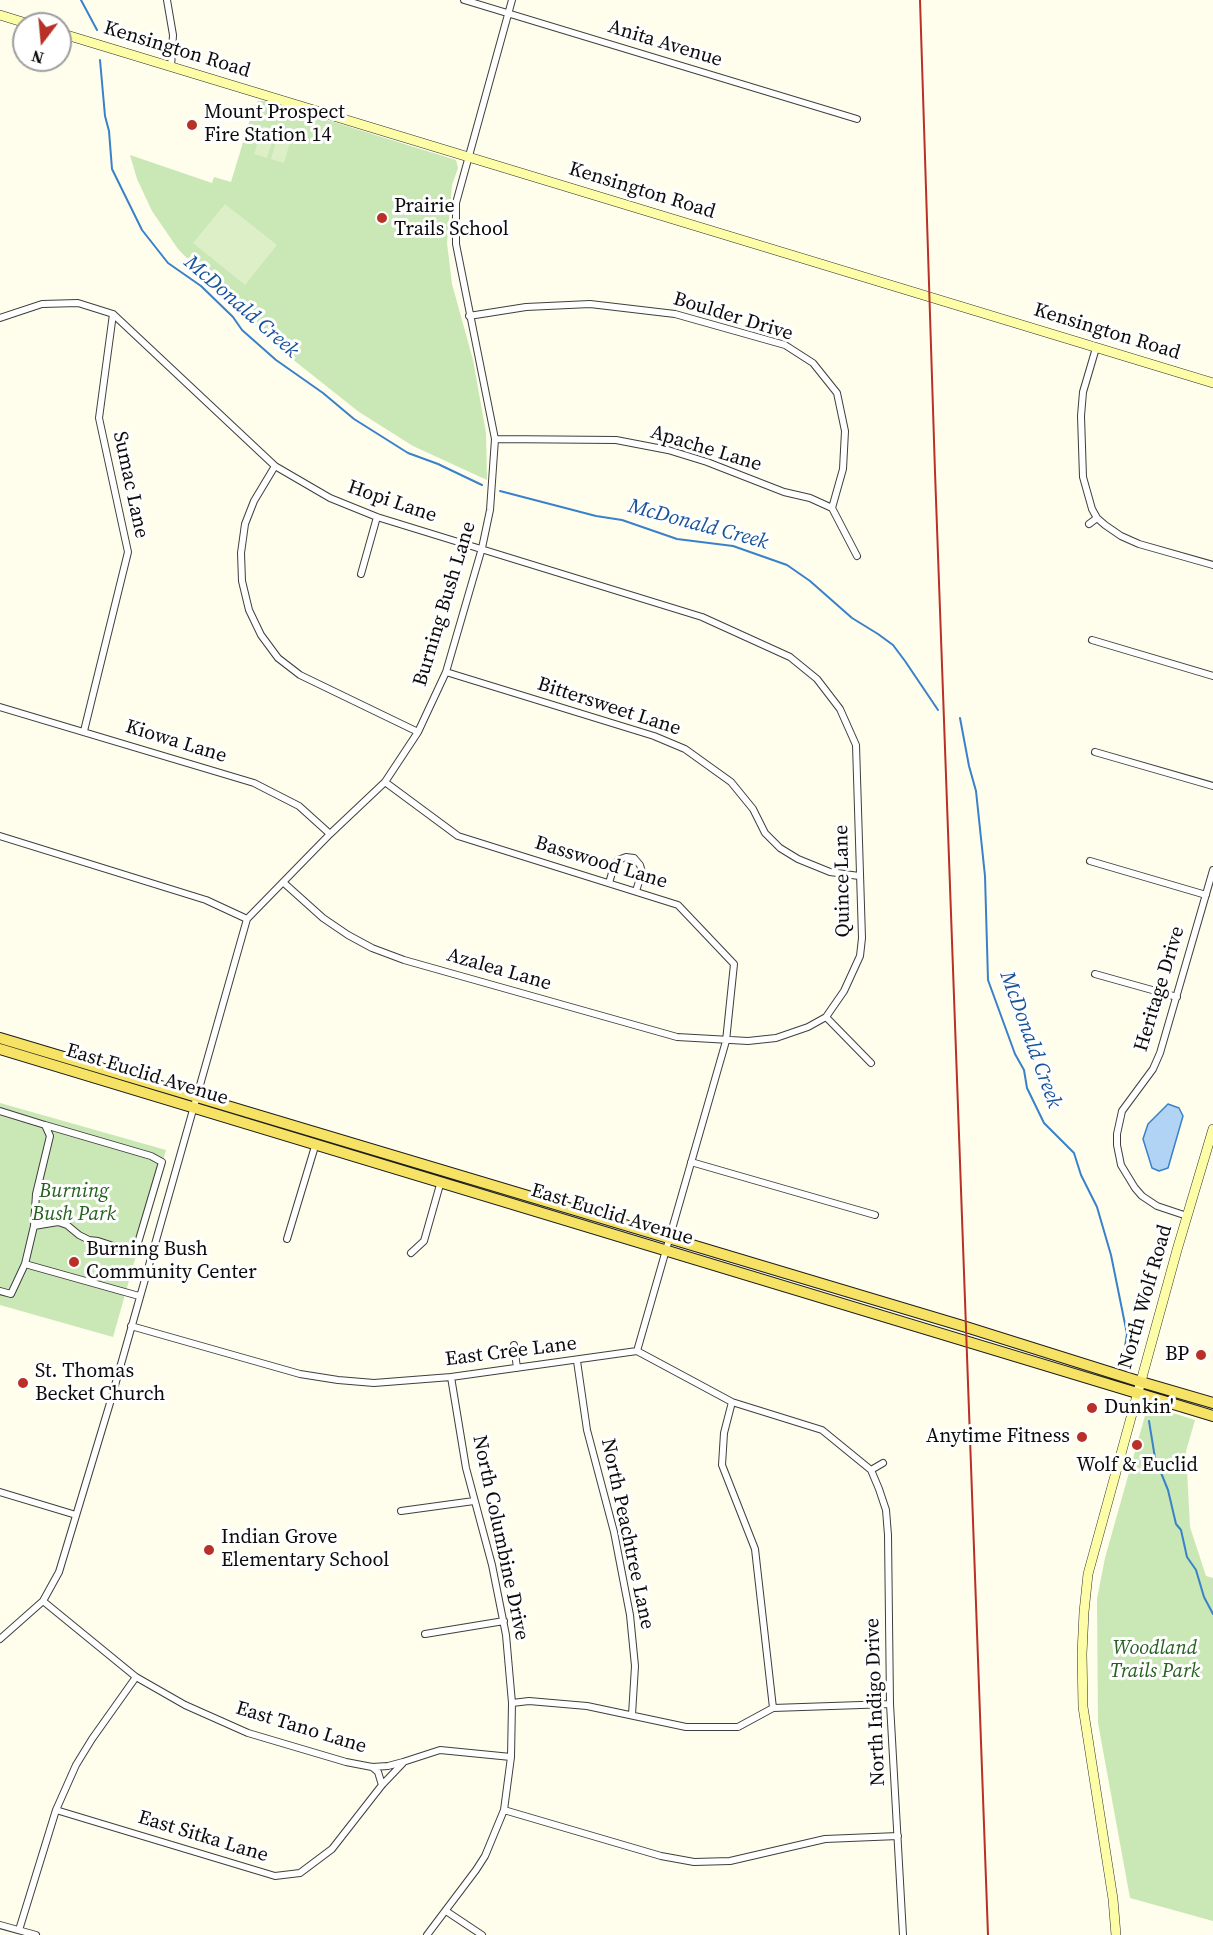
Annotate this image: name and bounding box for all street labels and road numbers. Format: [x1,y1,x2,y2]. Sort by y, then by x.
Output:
street label: Anita Avenue [605,15,725,73]
street label: Kensington Road [101,16,253,84]
street label: Kensington Road [566,157,718,225]
street label: Boulder Drive [670,287,796,347]
street label: Kensington Road [1031,298,1183,366]
street label: Apache Lane [647,421,765,477]
street label: Sumac Lane [107,429,153,541]
street label: Hopi Lane [344,476,440,528]
street label: Burning Bush Lane [409,519,481,689]
street label: Bittersweet Lane [534,672,684,742]
street label: Kiowa Lane [123,715,229,769]
street label: Quince Lane [830,824,856,938]
street label: Basswood Lane [532,831,670,895]
street label: Heritage Drive [1130,923,1190,1055]
street label: Azalea Lane [444,944,554,996]
street label: East Euclid Avenue [63,1039,231,1111]
street label: East Euclid Avenue [528,1179,696,1251]
street label: North Wolf Road [1114,1222,1178,1372]
street label: East Cree Lane [444,1332,578,1372]
street label: North Columbine Drive [467,1433,533,1643]
street label: North Peachtree Lane [595,1436,659,1632]
street label: North Indigo Drive [861,1617,891,1787]
street label: East Tano Lane [233,1697,369,1759]
street label: East Sitka Lane [135,1806,271,1868]

